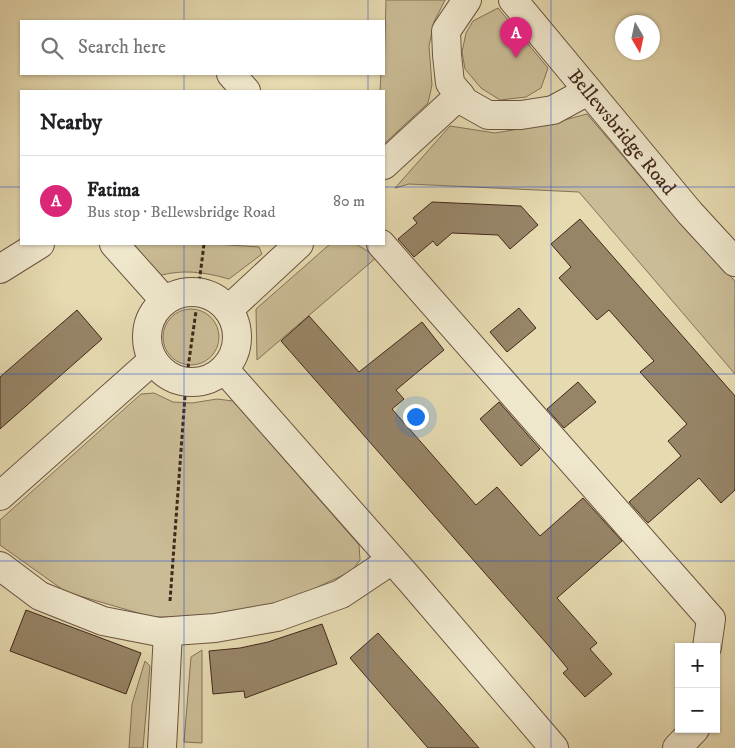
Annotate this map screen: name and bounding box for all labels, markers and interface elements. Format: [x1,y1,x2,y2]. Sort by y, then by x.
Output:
north arrow [615,15,660,60]
pin: A [500,17,532,58]
search box [20,20,385,75]
icon: search [38,34,66,62]
text: Search here [78,36,166,59]
street label: Bellewsbridge Road [562,64,681,201]
text: Nearby [40,110,102,136]
text: Fatima [87,179,139,202]
text: A [51,191,61,211]
text: 80 m [333,191,365,211]
text: Bus stop · Bellewsbridge Road [87,202,276,222]
your location [403,404,429,430]
map controls [675,643,720,733]
button: + [675,643,720,688]
button: − [675,688,720,733]

